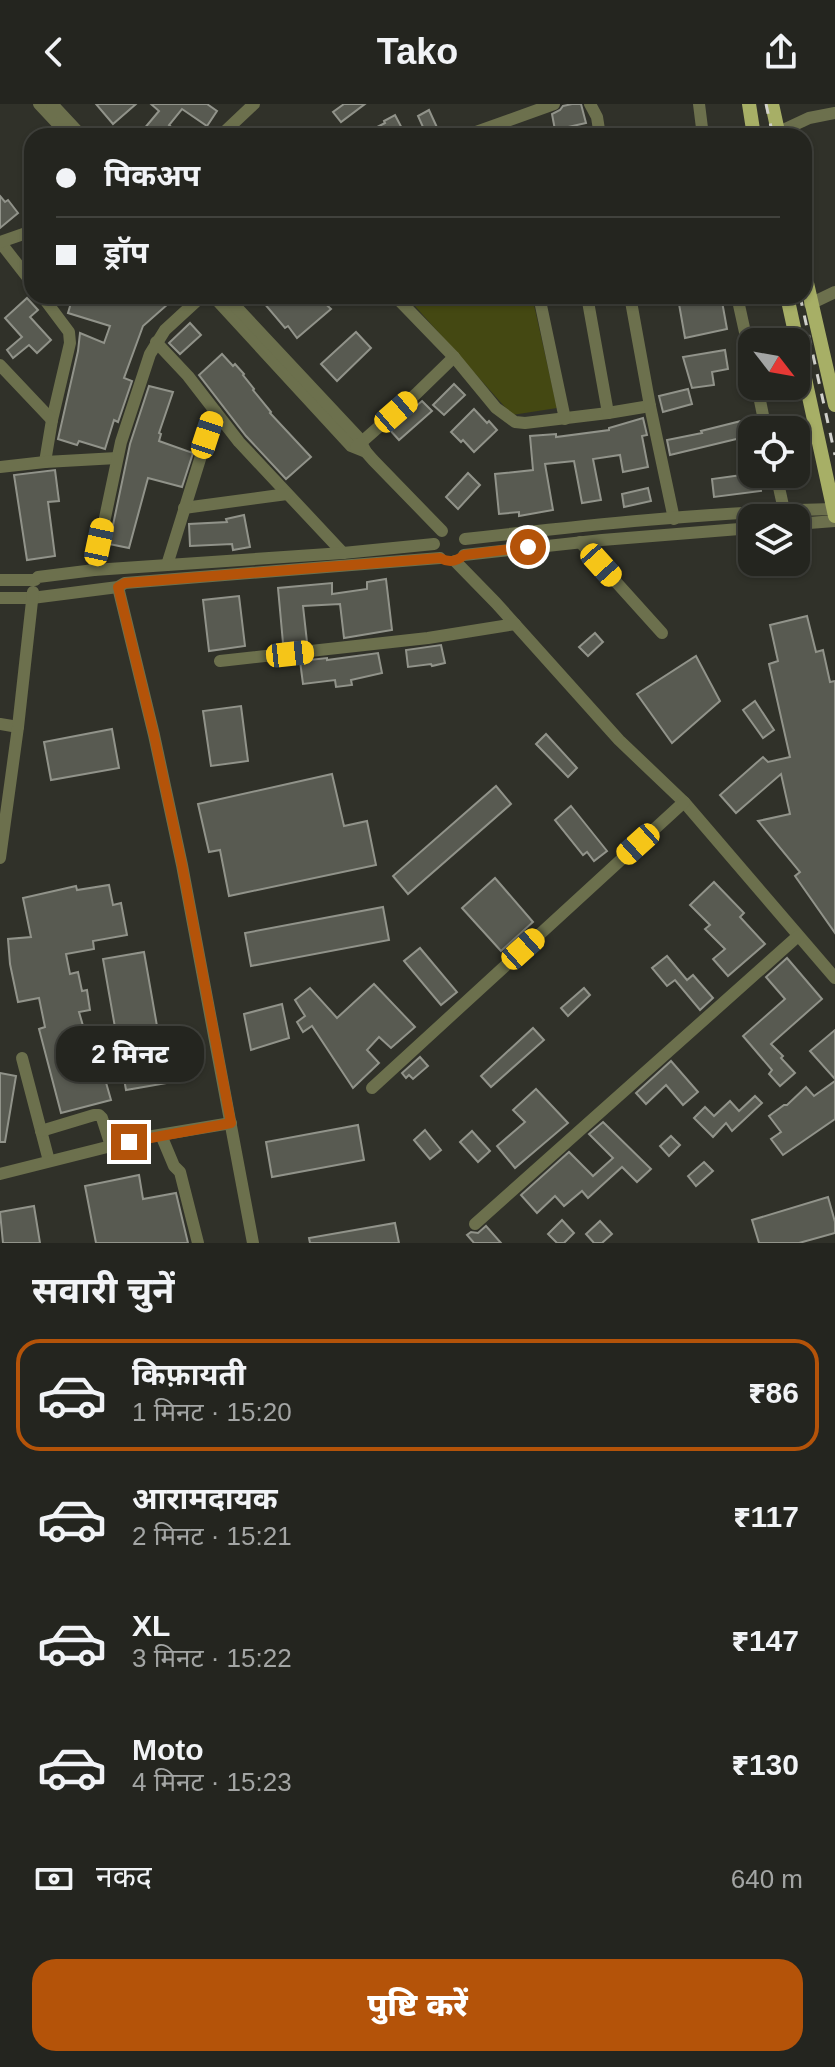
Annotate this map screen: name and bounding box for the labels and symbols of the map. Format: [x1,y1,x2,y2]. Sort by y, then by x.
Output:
north arrow [738,328,810,400]
car [370,387,422,437]
car [188,408,226,462]
car [82,516,116,568]
route start [510,529,546,565]
car [576,539,626,591]
car [265,640,315,668]
car [612,819,664,869]
car [497,924,549,974]
callout: 2 मिनट [55,1026,203,1082]
route end [111,1124,147,1160]

